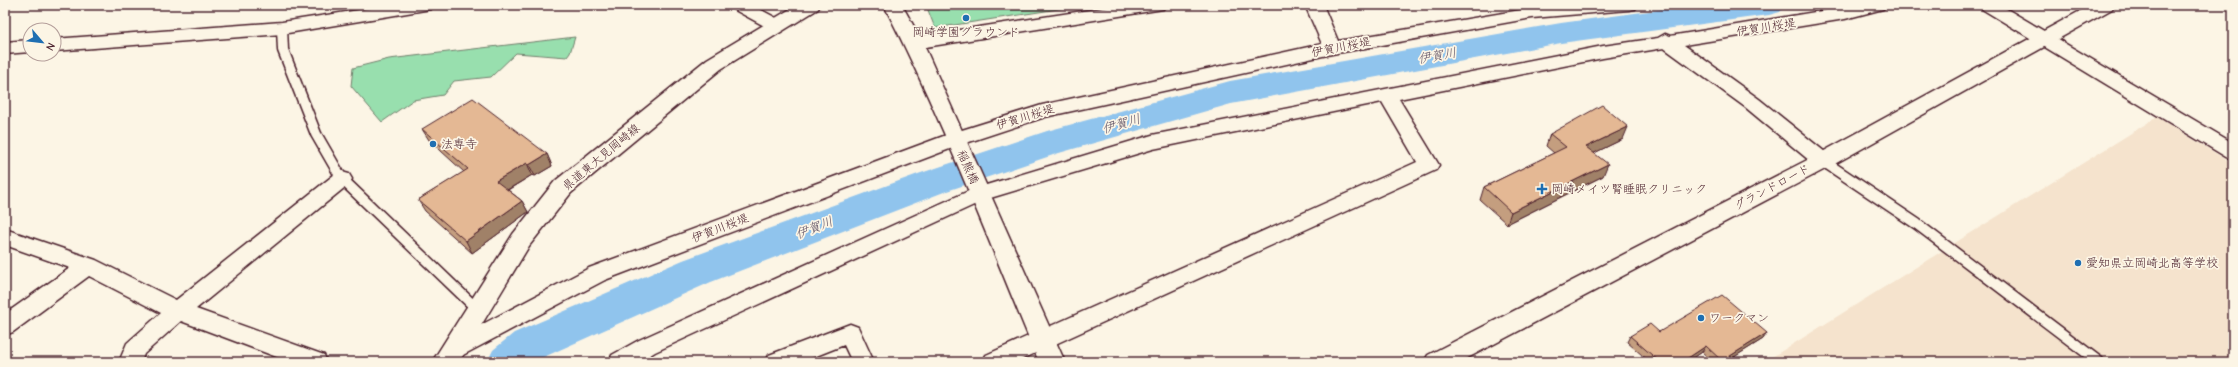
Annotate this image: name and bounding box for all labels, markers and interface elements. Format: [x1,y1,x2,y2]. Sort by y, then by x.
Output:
marker: 岡崎学園グラウンド [961,13,971,23]
street label: 伊賀川桜堤 [1735,15,1797,39]
north arrow [22,22,62,62]
place label: 岡崎学園グラウンド [912,25,1020,39]
street label: 伊賀川桜堤 [1310,34,1372,60]
text: N [43,40,58,53]
water label: 伊賀川 [1417,45,1458,66]
street label: 伊賀川桜堤 [994,102,1056,132]
water label: 伊賀川 [1100,111,1142,136]
street label: 県道東大見岡崎線 [560,121,642,193]
place label: 法専寺 [441,137,477,151]
marker: 法専寺 [428,139,438,149]
street label: 稲熊橋 [954,148,982,186]
street label: グランドロード [1732,161,1812,213]
place label: 岡崎メイツ腎睡眠クリニック [1551,182,1707,196]
marker: 岡崎メイツ腎睡眠クリニック [1536,183,1548,195]
street label: 伊賀川桜堤 [689,211,751,245]
water label: 伊賀川 [793,213,835,241]
place label: 愛知県立岡崎北高等学校 [2086,256,2218,270]
marker: 愛知県立岡崎北高等学校 [2073,258,2083,268]
place label: ワークマン [1709,311,1769,325]
marker: ワークマン [1696,313,1706,323]

